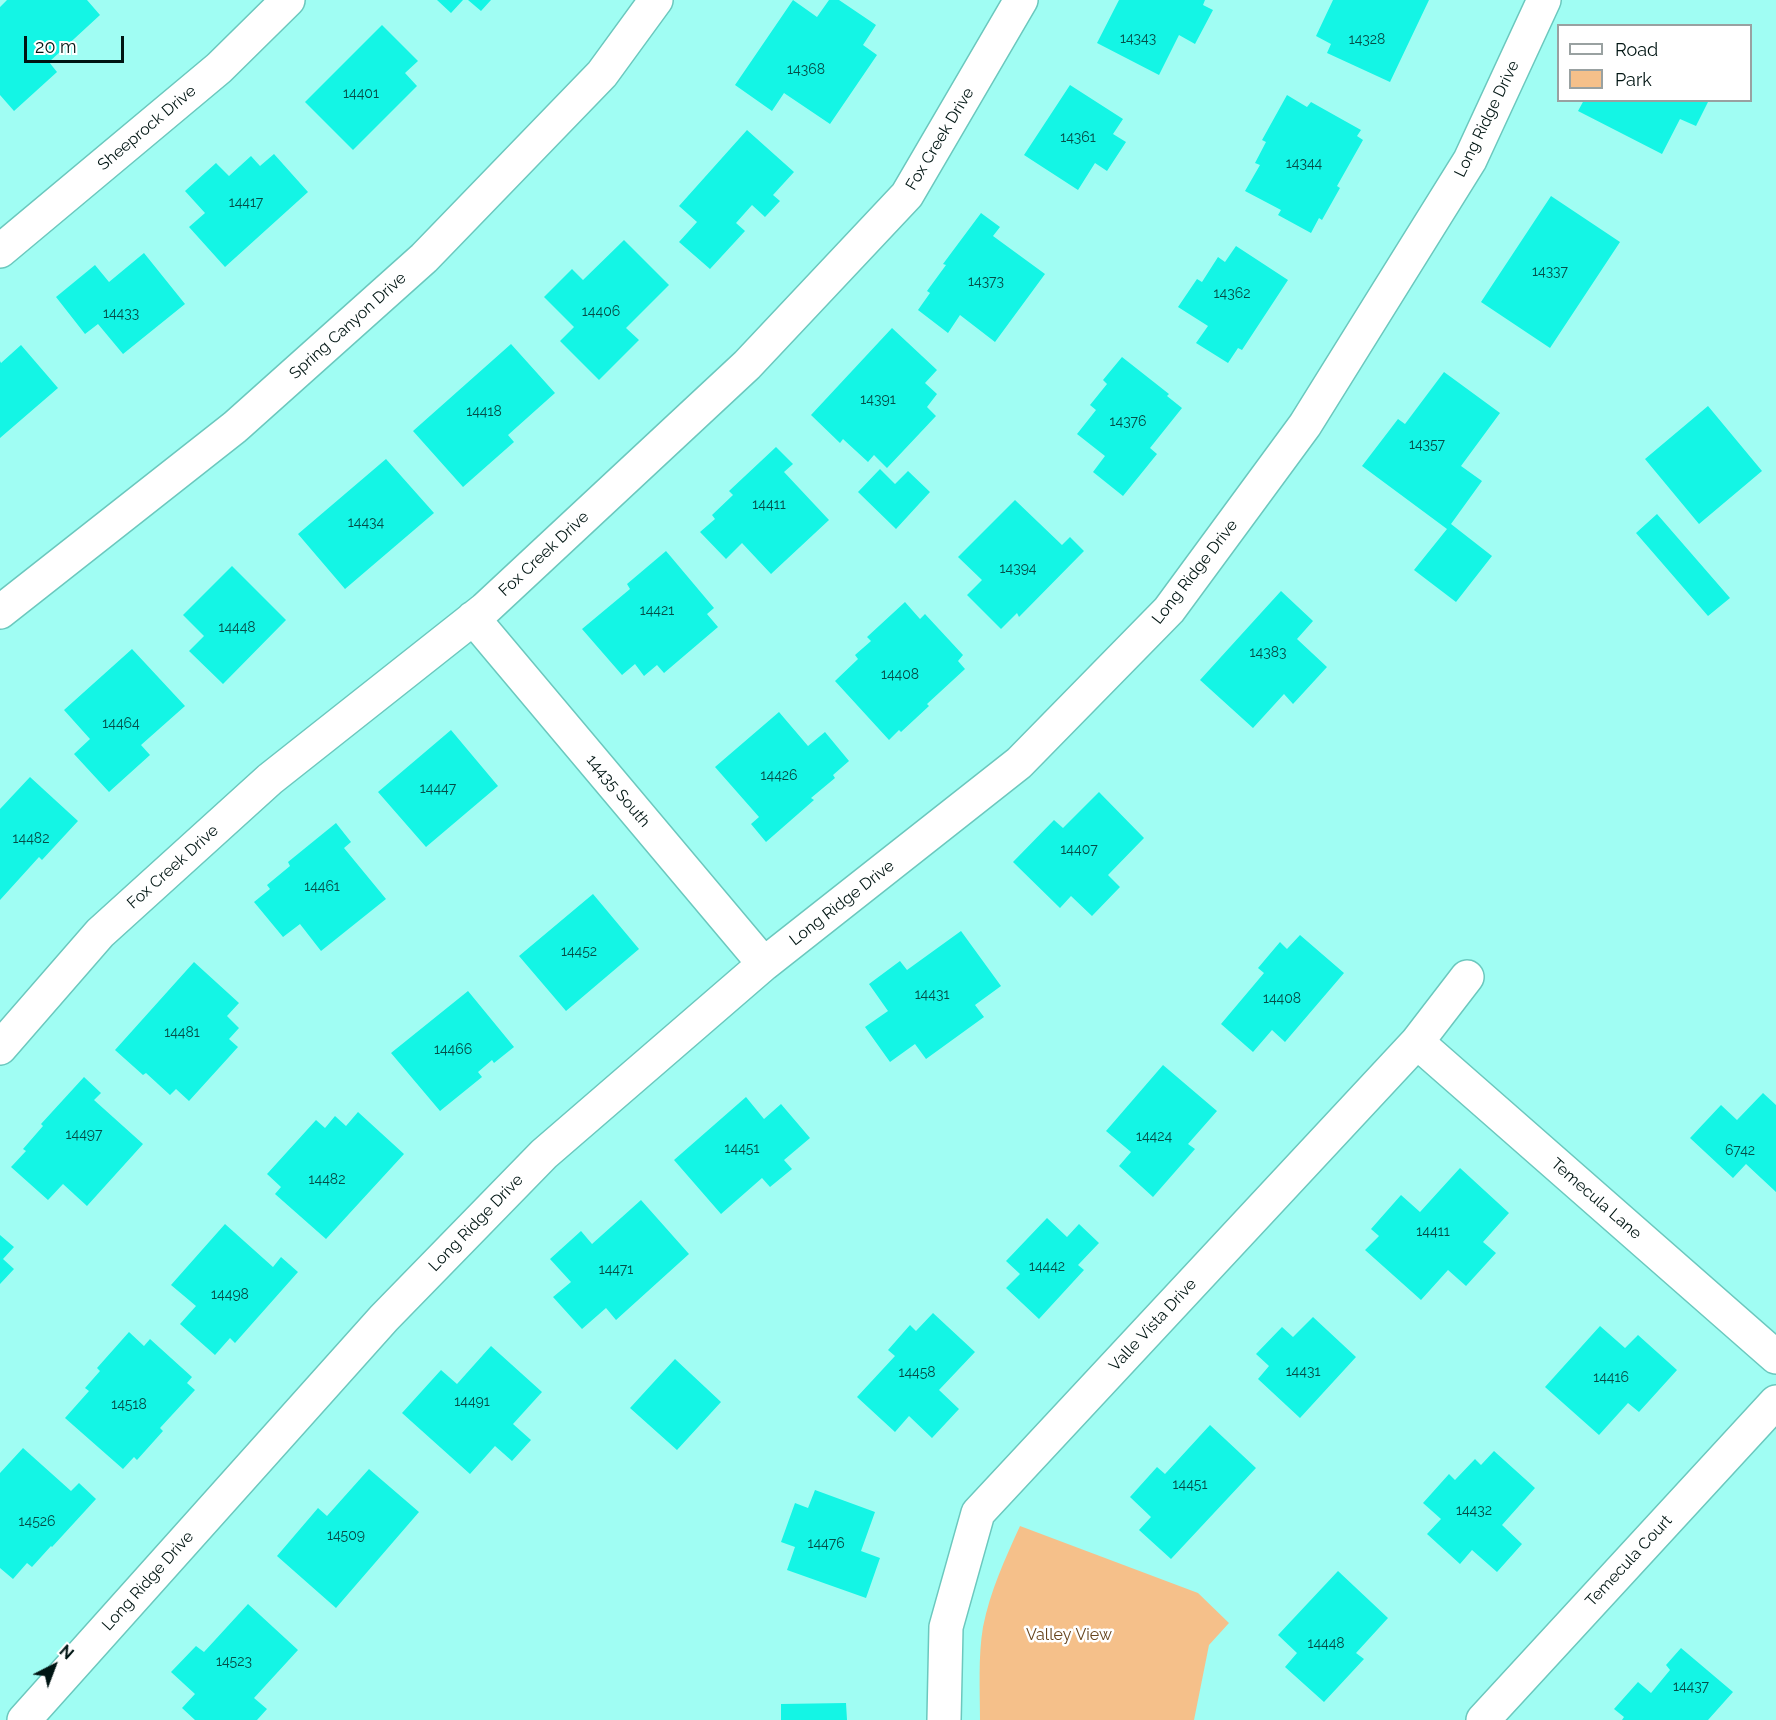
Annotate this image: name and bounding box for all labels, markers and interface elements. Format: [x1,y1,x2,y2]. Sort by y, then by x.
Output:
scale bar [27,24,128,62]
legend [1557,24,1752,102]
house number: 14343 [1120,31,1156,47]
house number: 14328 [1349,32,1385,48]
text: 20 m [35,36,77,57]
text: Road [1615,39,1658,60]
street label: Long Ridge Drive [1450,58,1524,180]
house number: 14368 [787,62,825,78]
text: Park [1615,69,1652,90]
street label: Sheeprock Drive [94,81,200,175]
street label: Fox Creek Drive [902,84,978,194]
house number: 14401 [343,86,379,102]
house number: 14361 [1060,130,1096,146]
house number: 14344 [1286,156,1322,172]
house number: 14417 [229,195,263,211]
house number: 14337 [1532,264,1568,280]
street label: Spring Canyon Drive [286,269,410,383]
house number: 14373 [968,274,1004,290]
house number: 14362 [1214,286,1250,302]
house number: 14406 [582,304,620,320]
house number: 14433 [103,306,139,322]
house number: 14391 [860,392,896,408]
house number: 14418 [466,404,502,420]
house number: 14376 [1110,414,1146,430]
house number: 14357 [1409,437,1445,453]
house number: 14411 [752,497,786,513]
street label: Fox Creek Drive [495,507,593,601]
house number: 14434 [348,515,384,531]
street label: Long Ridge Drive [1148,516,1242,628]
house number: 14394 [1000,561,1036,577]
house number: 14421 [640,603,674,619]
house number: 14448 [218,620,256,636]
house number: 14383 [1250,645,1286,661]
house number: 14408 [881,667,919,683]
house number: 14464 [102,716,140,732]
street label: 14435 South [582,751,654,831]
house number: 14426 [760,768,798,784]
house number: 14447 [420,781,456,797]
street label: Fox Creek Drive [123,821,223,913]
house number: 14482 [13,831,49,847]
house number: 14407 [1060,842,1098,858]
street label: Long Ridge Drive [786,856,898,950]
house number: 14461 [304,879,340,895]
house number: 14452 [561,944,597,960]
house number: 14431 [915,987,949,1003]
house number: 14408 [1263,991,1301,1007]
house number: 14481 [164,1025,200,1041]
house number: 14466 [434,1042,472,1058]
house number: 14497 [66,1127,102,1143]
house number: 14424 [1136,1129,1172,1145]
house number: 14451 [725,1141,759,1157]
house number: 6742 [1725,1143,1755,1159]
street label: Temecula Lane [1547,1154,1645,1244]
street label: Long Ridge Drive [425,1171,527,1275]
house number: 14482 [309,1172,345,1188]
house number: 14411 [1416,1224,1450,1240]
house number: 14442 [1029,1259,1065,1275]
house number: 14471 [599,1262,633,1278]
street label: Valle Vista Drive [1105,1275,1201,1375]
house number: 14498 [211,1287,249,1303]
house number: 14431 [1286,1364,1320,1380]
house number: 14458 [898,1365,936,1381]
house number: 14416 [1593,1370,1629,1386]
house number: 14491 [454,1394,490,1410]
house number: 14518 [111,1397,147,1413]
house number: 14451 [1173,1477,1207,1493]
house number: 14432 [1456,1503,1492,1519]
street label: Temecula Court [1582,1511,1676,1611]
house number: 14526 [18,1514,56,1530]
street label: Long Ridge Drive [98,1527,198,1635]
house number: 14509 [327,1528,365,1544]
house number: 14476 [807,1536,845,1552]
park label: Valley View [1026,1625,1112,1645]
north arrow [24,1636,84,1696]
house number: 14448 [1307,1636,1345,1652]
text: N [55,1641,77,1663]
house number: 14523 [216,1654,252,1670]
house number: 14437 [1673,1679,1709,1695]

